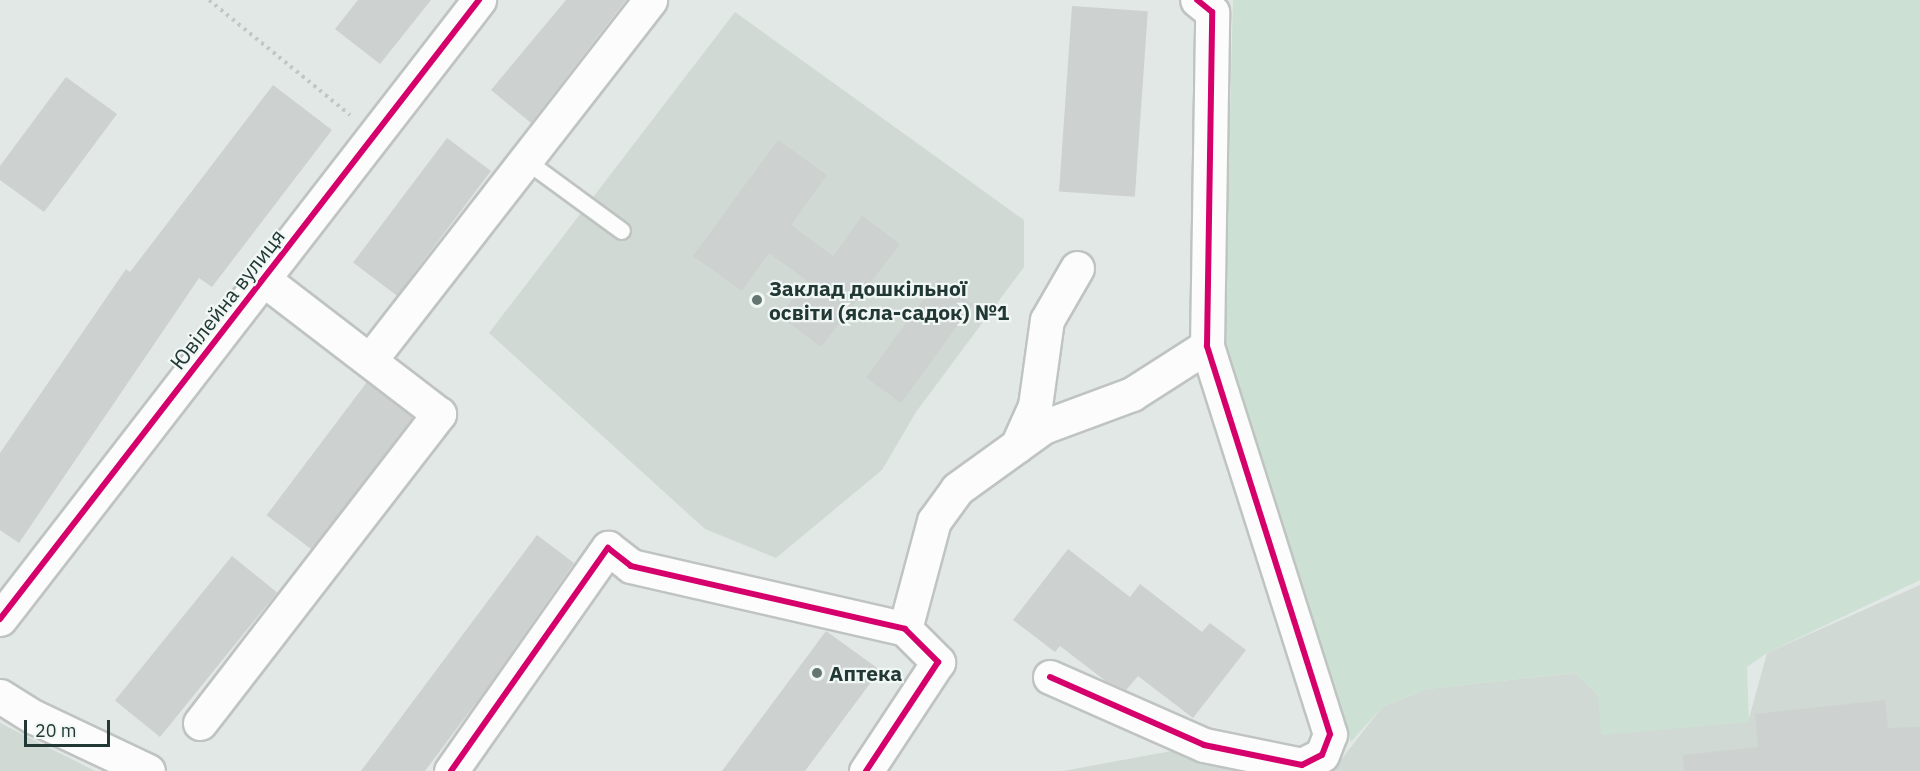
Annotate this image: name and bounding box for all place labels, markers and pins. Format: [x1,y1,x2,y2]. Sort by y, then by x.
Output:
place label: Заклад дошкільної освіти (ясла-садок) №1 [769,275,1009,325]
marker: Заклад дошкільної освіти (ясла-садок) №1 [750,293,764,307]
place label: Аптека [829,660,902,686]
marker: Аптека [810,666,824,680]

